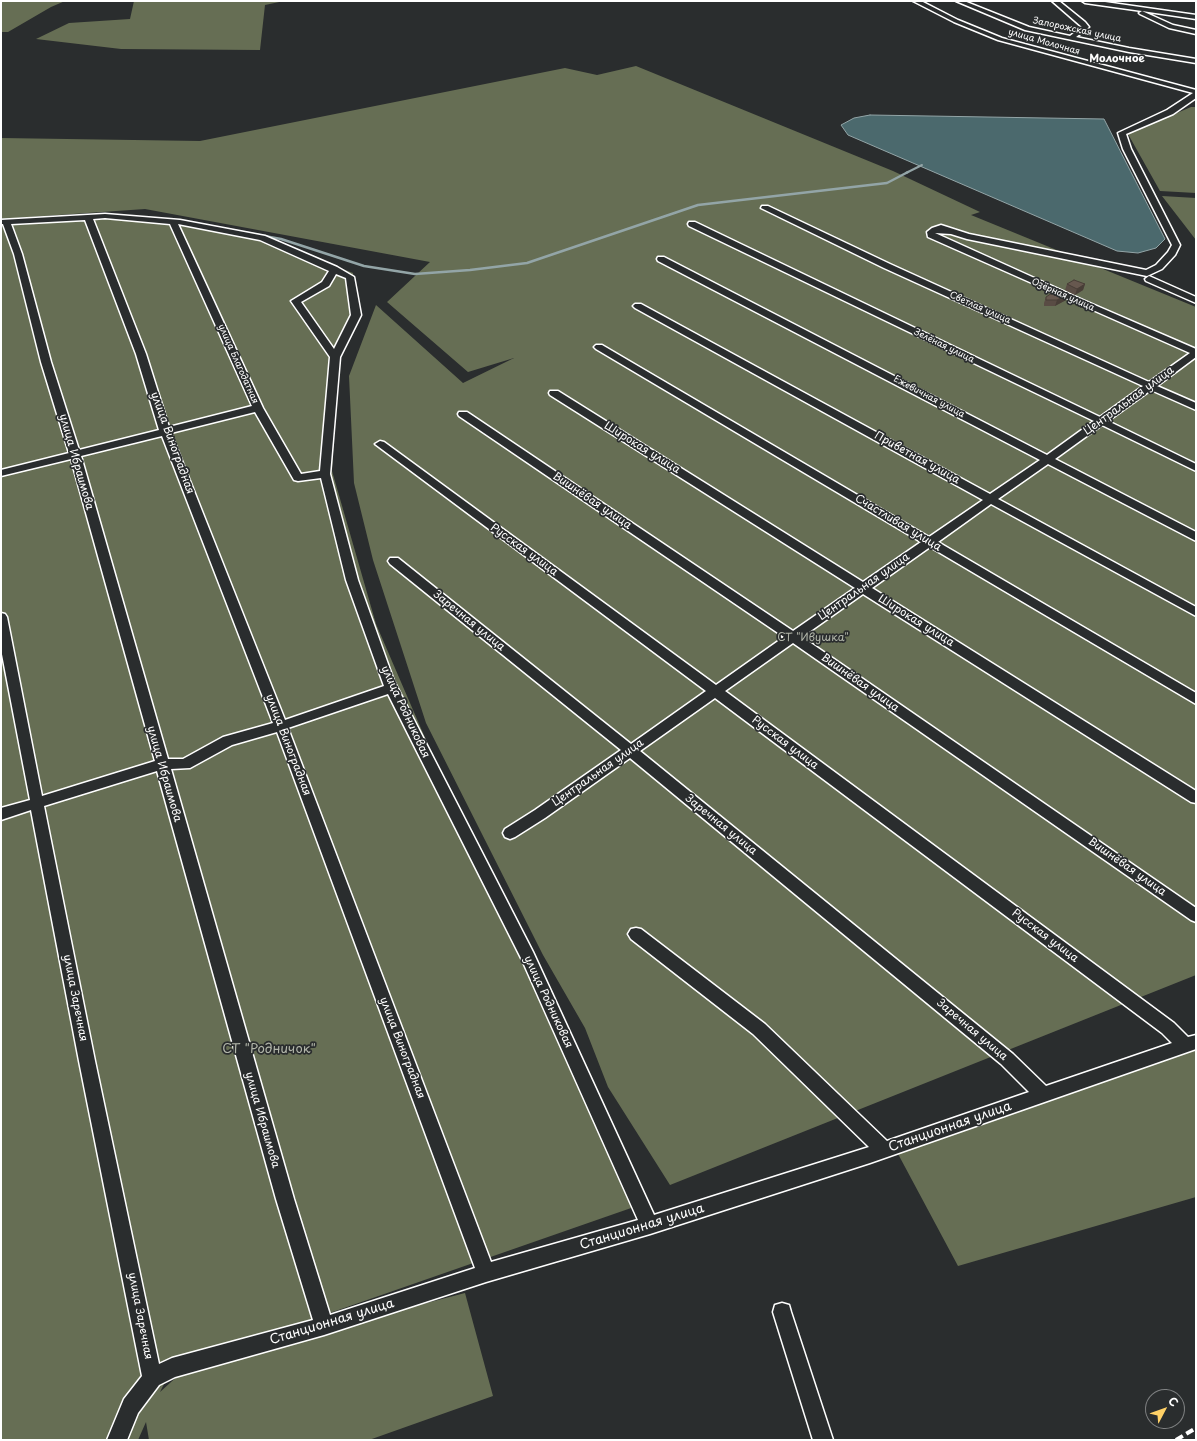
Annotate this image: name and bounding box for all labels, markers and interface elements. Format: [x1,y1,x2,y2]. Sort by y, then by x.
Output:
street label: Запорожская улица [1032,15,1122,45]
street label: улица Молочная [1007,27,1081,57]
district label: Молочное [1089,52,1145,66]
street label: Озёрная улица [1030,276,1096,314]
street label: Светлая улица [948,290,1012,326]
street label: улица Благодатная [216,323,260,405]
street label: Зелёная улица [912,327,976,365]
street label: Центральная улица [1081,364,1177,438]
street label: Ежевичная улица [892,374,966,420]
street label: улица Виноградная [147,390,197,496]
street label: улица Ибраимова [56,412,96,512]
street label: Широкая улица [602,419,682,477]
street label: Приветная улица [872,429,962,487]
street label: Вишнёвая улица [550,470,634,532]
street label: Счастливая улица [852,492,944,554]
street label: Русская улица [488,521,560,579]
street label: Центральная улица [816,550,912,624]
street label: Заречная улица [431,588,507,654]
street label: Широкая улица [876,592,956,650]
park label: СТ "Ивушка" [777,631,849,645]
street label: Вишнёвая улица [818,651,902,715]
street label: улица Родниковая [378,664,432,760]
street label: улица Виноградная [263,692,313,798]
street label: Русская улица [749,714,821,772]
street label: улица Ибраимова [144,724,184,824]
street label: Центральная улица [550,736,646,810]
street label: Заречная улица [683,792,759,858]
street label: Вишнёвая улица [1085,835,1169,899]
street label: Русская улица [1009,907,1081,965]
street label: улица Заречная [60,953,90,1043]
street label: улица Родниковая [521,954,575,1050]
street label: улица Виноградная [377,995,427,1101]
street label: Заречная улица [934,997,1010,1063]
park label: СТ "Родничок" [222,1041,316,1057]
street label: улица Ибраимова [242,1070,282,1170]
street label: Станционная улица [886,1099,1014,1155]
street label: Станционная улица [578,1201,706,1253]
street label: улица Заречная [125,1271,155,1361]
street label: Станционная улица [268,1296,396,1348]
north arrow [1145,1389,1185,1429]
text: С [1165,1393,1183,1410]

